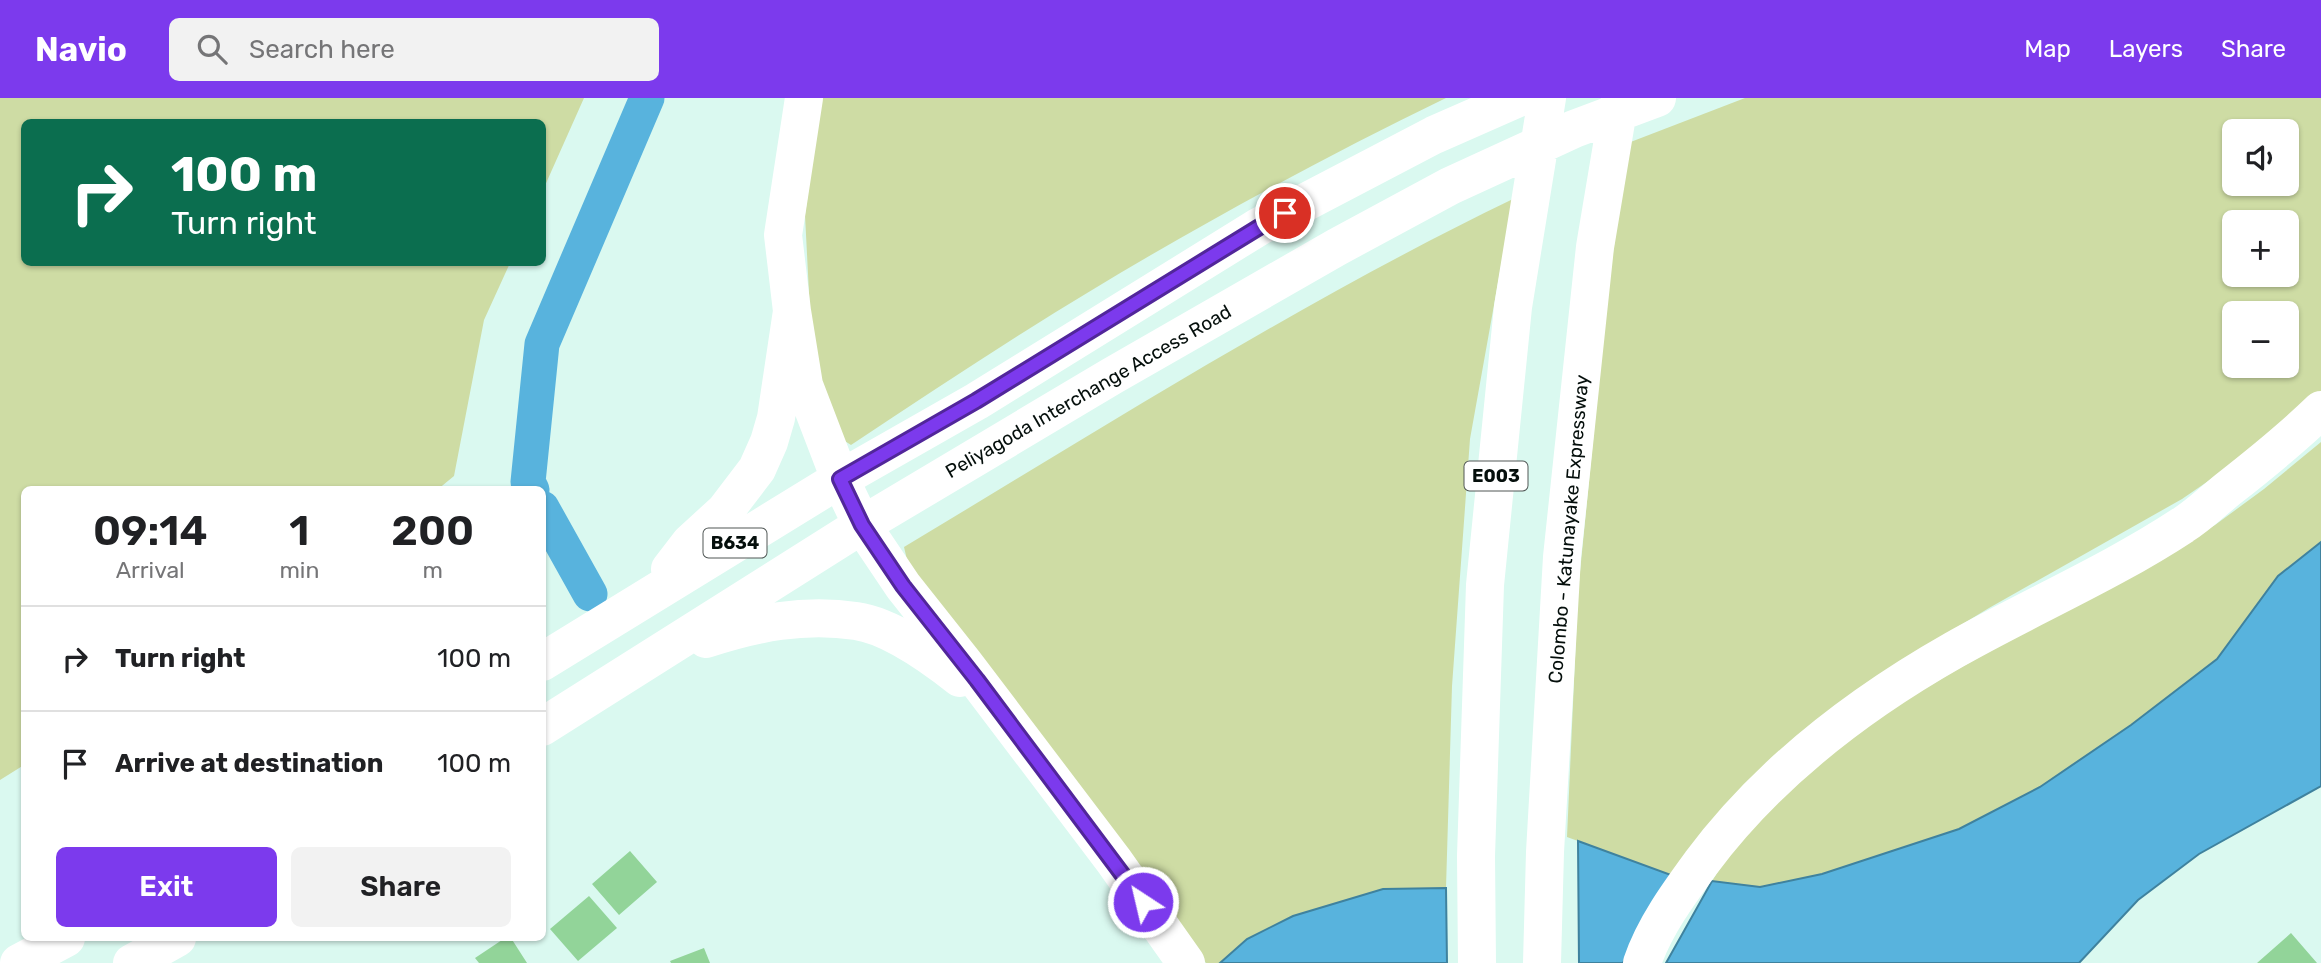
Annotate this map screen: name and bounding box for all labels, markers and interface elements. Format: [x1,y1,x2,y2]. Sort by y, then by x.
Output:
search box [169,18,659,81]
text: Navio [35,30,127,69]
icon: search [193,30,231,68]
text: Search here [249,34,395,65]
text: Map [2024,35,2071,63]
text: Layers [2109,35,2183,63]
text: Share [2221,35,2286,63]
map controls [2222,119,2299,378]
button: sound [2222,119,2299,196]
text: 100 m [171,145,317,203]
icon: right [56,147,147,238]
pin [1255,183,1315,243]
icon: arrive [1266,194,1304,232]
text: Turn right [171,204,316,242]
button: + [2222,210,2299,287]
street label: Peliyagoda Interchange Access Road [941,300,1235,483]
button: − [2222,301,2299,378]
street label: Colombo - Katunayake Expressway [1544,374,1593,684]
road number: E003 [1464,462,1528,490]
text: 09:14 [93,506,207,556]
text: 1 [289,506,309,556]
text: 200 [391,506,474,556]
road number: B634 [704,528,766,558]
text: Arrival [116,556,185,584]
text: min [279,556,319,584]
text: m [422,556,443,584]
icon: right [56,640,94,678]
text: Turn right [115,643,245,674]
text: 100 m [437,643,511,674]
icon: arrive [56,745,94,783]
text: Arrive at destination [115,748,383,779]
text: 100 m [437,748,511,779]
button: Exit [56,847,277,927]
button: Share [291,847,511,927]
position arrow [1106,865,1180,939]

